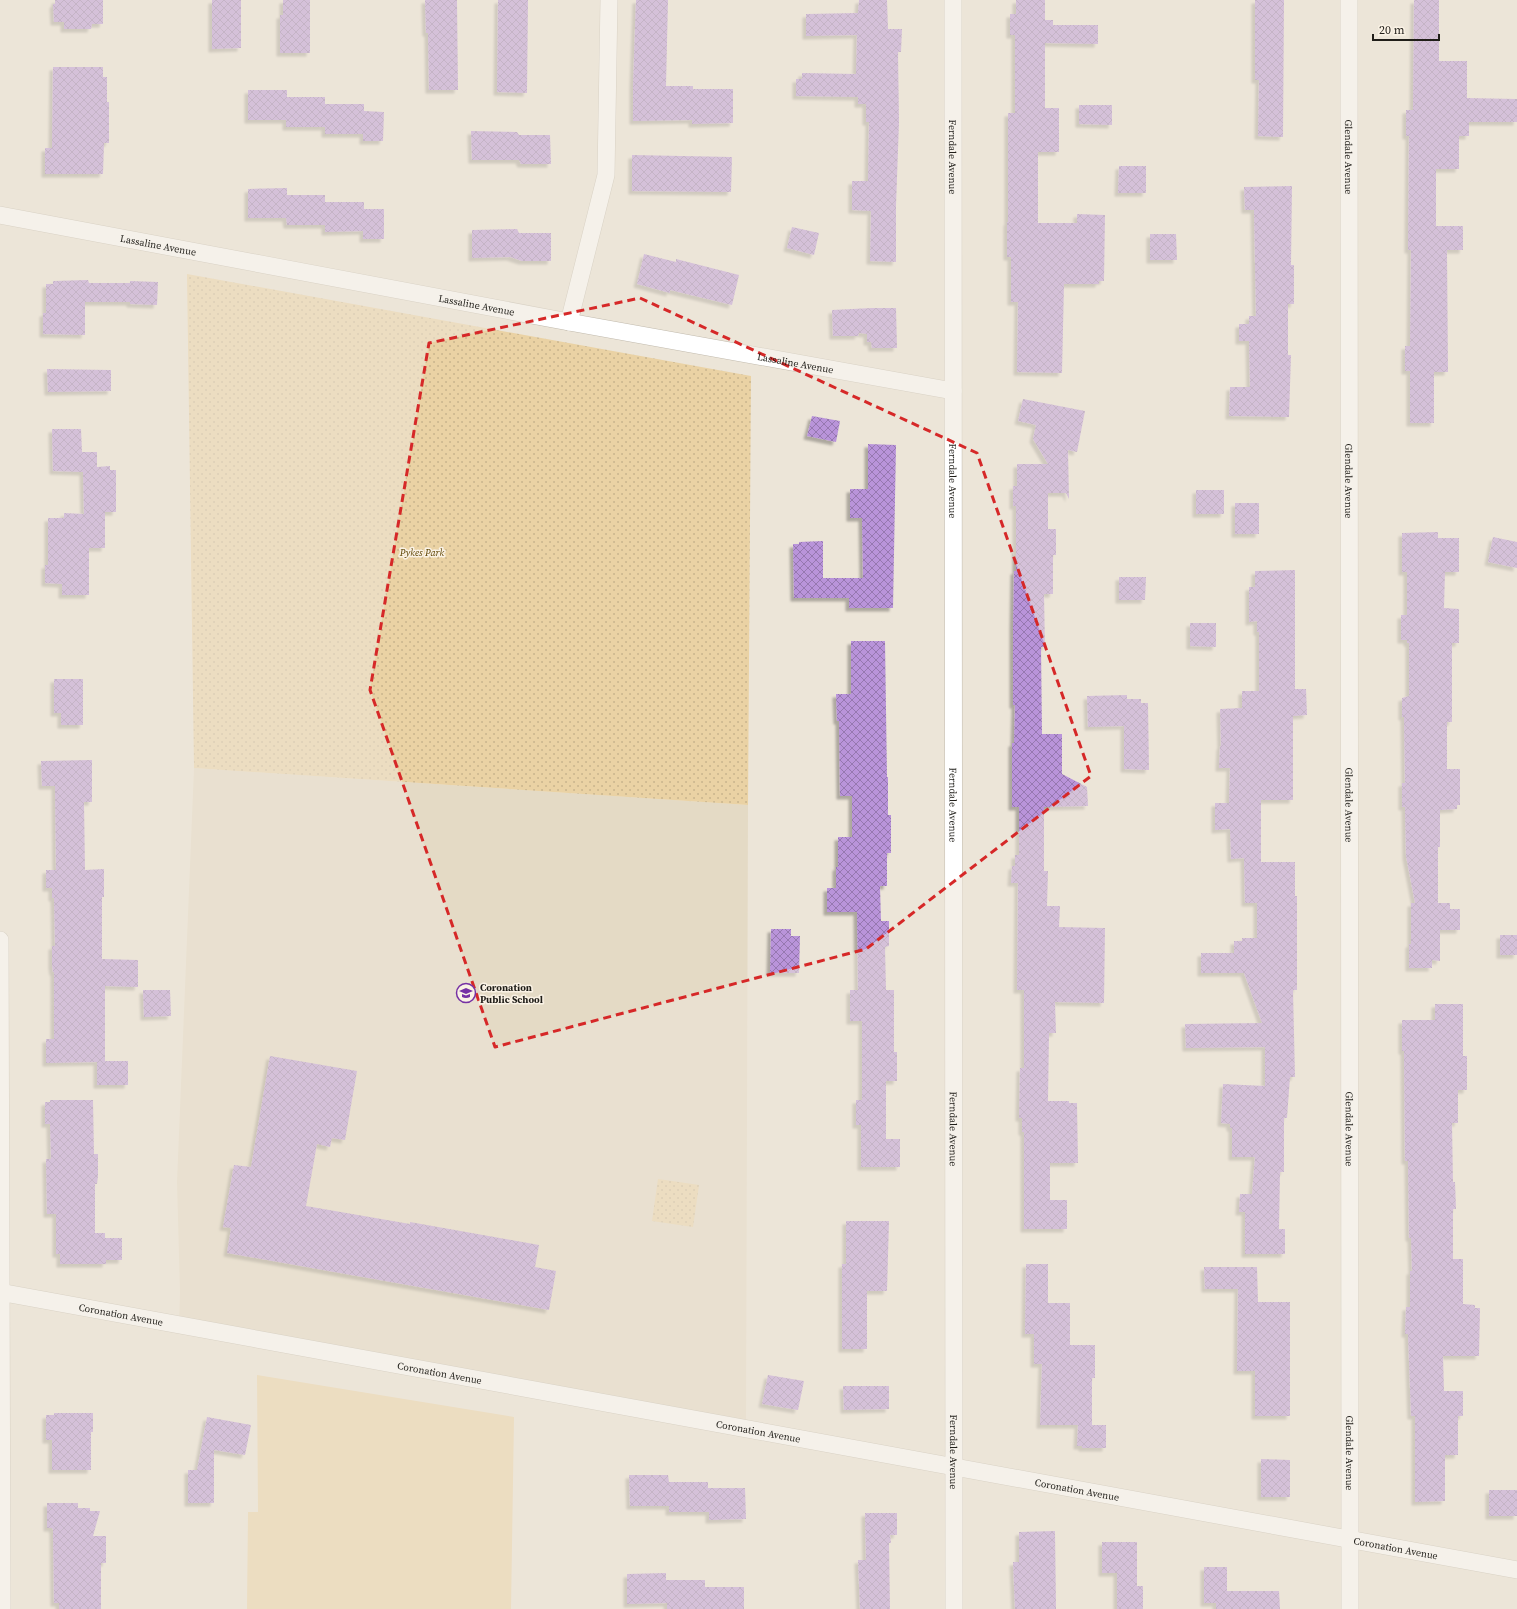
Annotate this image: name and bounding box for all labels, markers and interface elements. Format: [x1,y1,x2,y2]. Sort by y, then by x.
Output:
scale bar [1373,16,1439,42]
text: 20 m [1379,22,1405,38]
street label: Ferndale Avenue [946,120,959,194]
street label: Glendale Avenue [1342,120,1355,194]
street label: Lassaline Avenue [119,232,197,259]
street label: Lassaline Avenue [437,292,516,319]
street label: Lassaline Avenue [756,350,834,376]
street label: Ferndale Avenue [946,444,959,518]
street label: Glendale Avenue [1342,444,1355,518]
park label: Pykes Park [399,546,444,559]
street label: Ferndale Avenue [946,768,960,842]
street label: Glendale Avenue [1342,768,1356,842]
place label: Coronation Public School [480,981,543,1006]
school or university icon: Coronation Public School [455,982,477,1004]
street label: Ferndale Avenue [947,1092,960,1166]
street label: Glendale Avenue [1343,1092,1356,1166]
street label: Coronation Avenue [78,1301,164,1329]
street label: Coronation Avenue [396,1359,483,1387]
street label: Ferndale Avenue [947,1415,960,1489]
street label: Glendale Avenue [1343,1416,1356,1490]
street label: Coronation Avenue [715,1417,802,1446]
street label: Coronation Avenue [1034,1476,1120,1504]
street label: Coronation Avenue [1352,1534,1439,1562]

